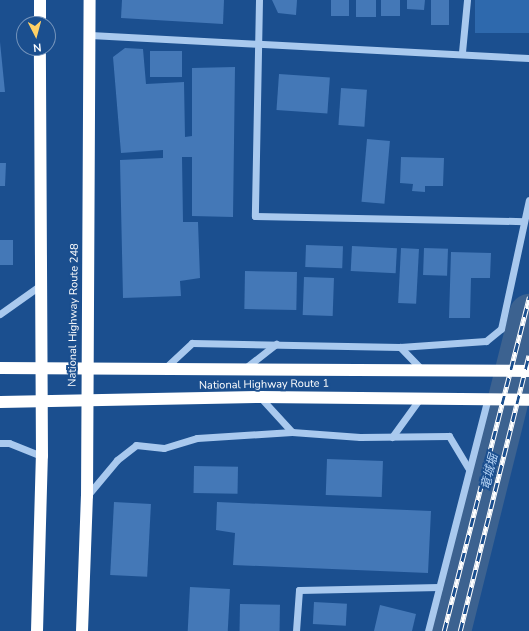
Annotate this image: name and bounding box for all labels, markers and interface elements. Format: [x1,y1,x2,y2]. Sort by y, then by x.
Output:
north arrow [16,16,56,56]
text: N [32,40,42,55]
street label: National Highway Route 248 [66,243,82,387]
street label: National Highway Route 1 [199,377,329,393]
water label: 竜城堀 [479,453,501,491]

